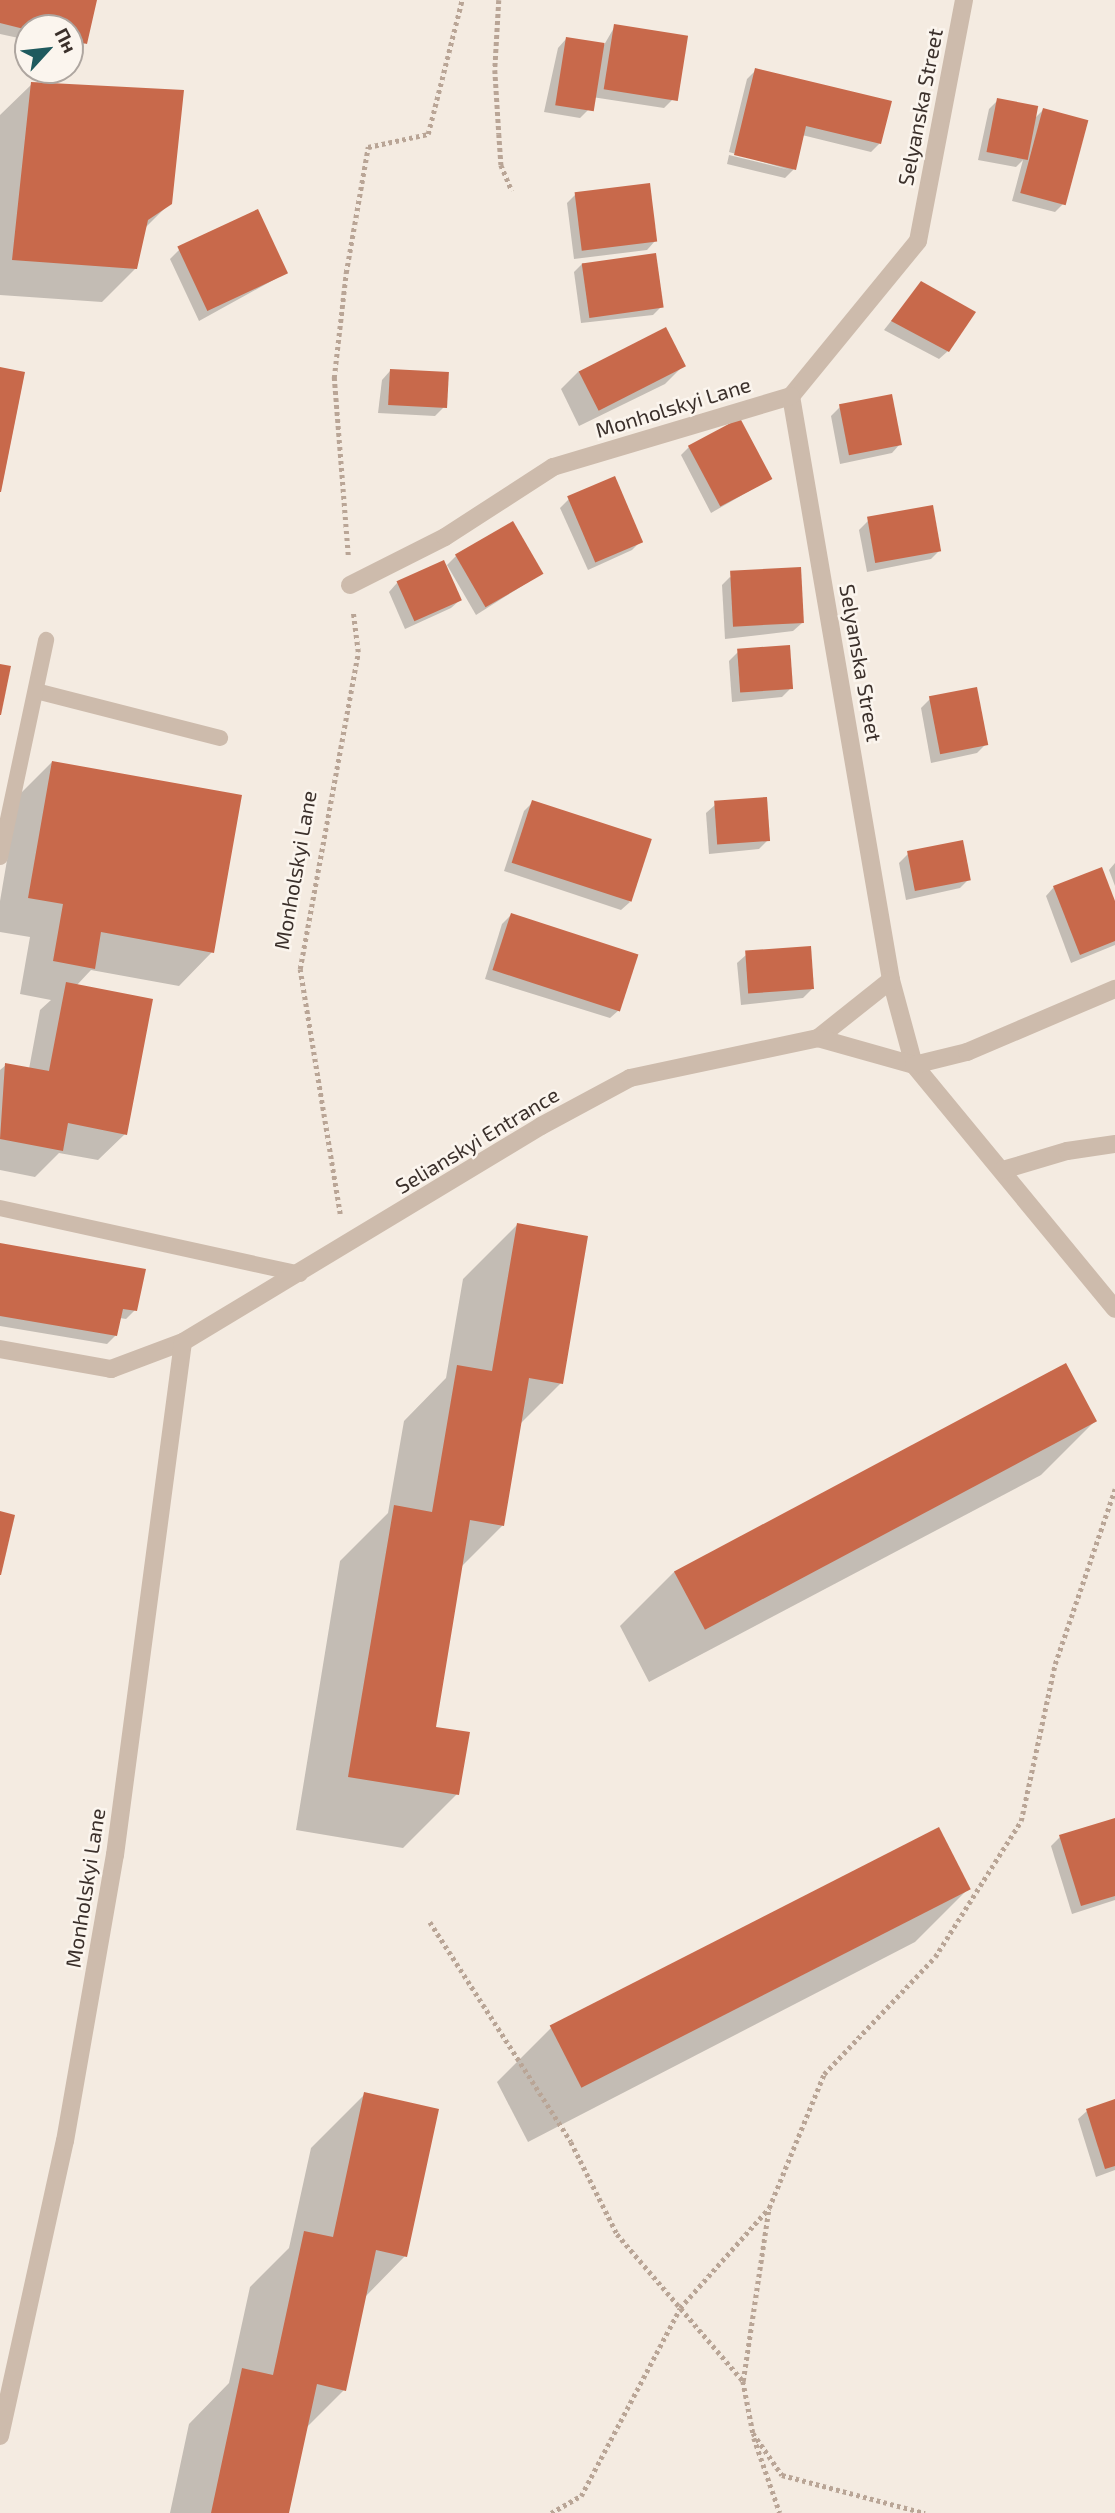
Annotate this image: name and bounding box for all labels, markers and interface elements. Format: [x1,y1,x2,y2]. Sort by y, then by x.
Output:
north arrow [14,14,84,84]
text: Пн [51,24,82,56]
street label: Selyanska Street [892,26,948,188]
street label: Monholskyi Lane [592,371,754,443]
street label: Selyanska Street [835,582,887,744]
street label: Monholskyi Lane [269,789,321,951]
street label: Selianskyi Entrance [391,1081,563,1199]
street label: Monholskyi Lane [60,1806,110,1970]

